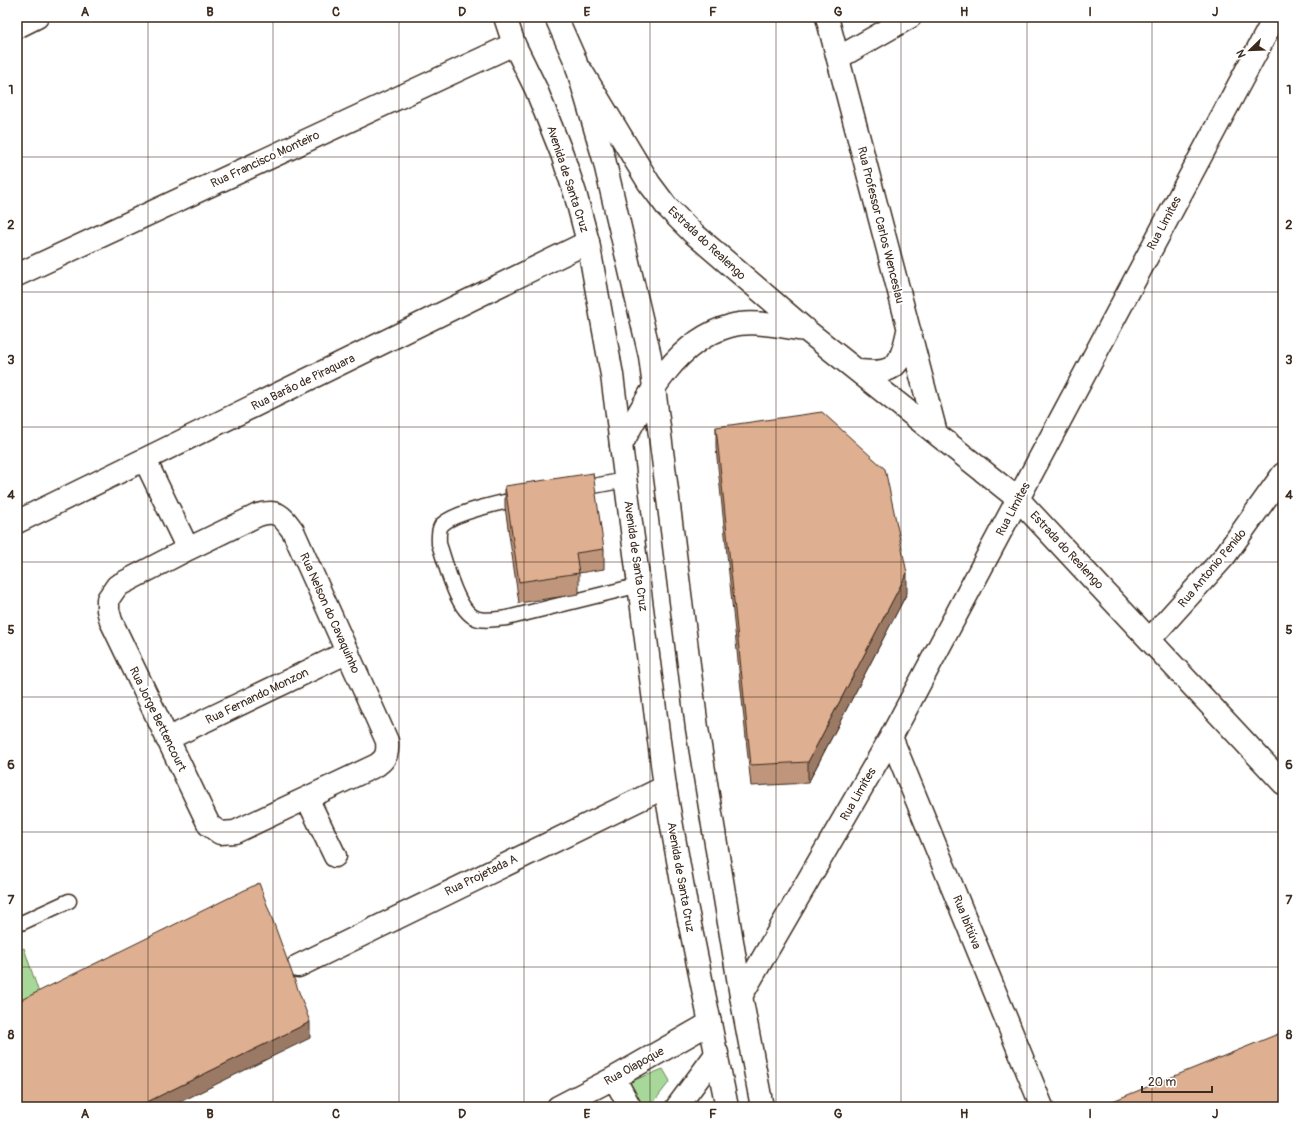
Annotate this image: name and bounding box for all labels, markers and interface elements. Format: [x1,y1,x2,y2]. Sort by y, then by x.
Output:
text: A [81,4,90,20]
text: B [206,4,214,20]
text: C [332,4,340,20]
text: D [458,4,466,20]
text: E [584,4,591,20]
text: F [709,4,717,20]
text: G [834,4,843,20]
text: H [960,4,968,20]
text: I [1088,4,1092,20]
text: J [1212,4,1218,20]
north arrow [1230,30,1270,70]
text: N [1234,47,1249,60]
text: 1 [8,82,14,98]
text: 1 [1286,82,1292,98]
street label: Avenida de Santa Cruz [543,124,592,235]
street label: Rua Francisco Monteiro [208,127,323,191]
street label: Rua Professor Carlos Wenceslau [854,145,907,305]
street label: Rua Limites [1144,193,1185,253]
street label: Estrada do Realengo [664,203,749,284]
text: 2 [7,217,15,233]
text: 2 [1285,217,1293,233]
street label: Rua Barão de Piraquara [249,351,358,414]
text: 3 [7,352,15,368]
text: 3 [1285,352,1293,368]
street label: Rua Limites [993,479,1034,539]
text: 4 [7,487,15,503]
text: 4 [1285,487,1293,503]
street label: Avenida de Santa Cruz [620,500,651,612]
street label: Estrada do Realengo [1027,508,1107,593]
street label: Rua Antonio Penido [1175,526,1250,611]
street label: Rua Nelson do Cavaquinho [296,551,363,676]
text: 5 [7,622,15,638]
text: 5 [1285,622,1293,638]
street label: Rua Jorge Bettencourt [126,664,190,774]
street label: Rua Fernando Monzon [203,665,311,728]
text: 6 [7,757,15,773]
text: 6 [1285,757,1293,773]
street label: Rua Limites [837,765,880,823]
street label: Avenida de Santa Cruz [663,821,698,933]
street label: Rua Projetada A [442,851,520,900]
text: 7 [8,892,15,908]
text: 7 [1286,892,1293,908]
street label: Rua Ibitiúva [949,893,984,952]
text: 8 [8,1027,15,1043]
text: 8 [1286,1027,1293,1043]
street label: Rua Oiapoque [602,1044,667,1089]
scale bar [1142,1068,1212,1094]
text: 20 m [1148,1075,1177,1090]
text: A [81,1106,90,1122]
text: B [206,1106,214,1122]
text: C [332,1106,340,1122]
text: D [458,1106,466,1122]
text: E [584,1106,591,1122]
text: F [709,1106,717,1122]
text: G [834,1106,843,1122]
text: H [960,1106,968,1122]
text: I [1088,1106,1092,1122]
text: J [1212,1106,1218,1122]

